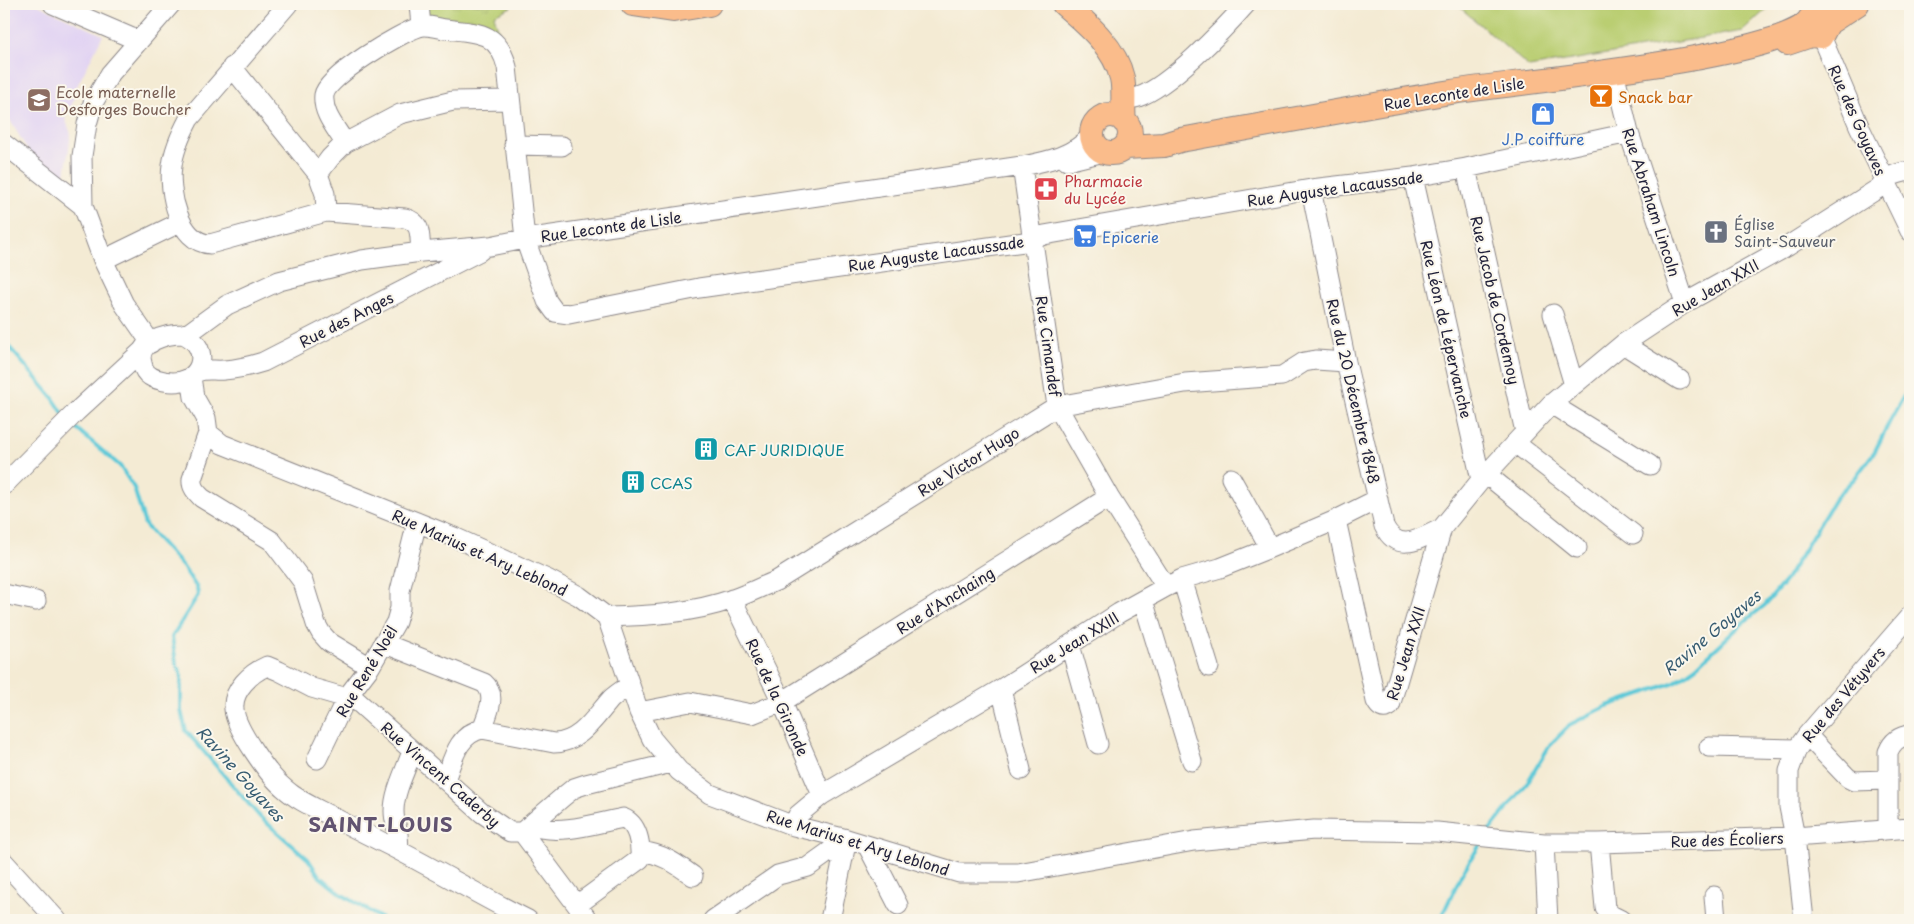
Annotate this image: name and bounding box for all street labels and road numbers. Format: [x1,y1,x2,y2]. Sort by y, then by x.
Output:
street label: Rue des Goyaves [1823,61,1893,179]
street label: Rue Leconte de Lisle [1382,71,1526,115]
street label: Rue Abraham Lincoln [1617,125,1687,279]
street label: Rue Auguste Lacaussade [1246,164,1424,212]
street label: Rue Leconte de Lisle [539,205,683,247]
street label: Rue Jacob de Cordemoy [1465,213,1527,387]
street label: Rue Auguste Lacaussade [847,229,1025,277]
street label: Rue Léon de Lépervanche [1415,238,1479,420]
street label: Rue Jean XXII [1667,253,1763,321]
street label: Rue des Anges [295,285,397,353]
street label: Rue Cimandef [1031,294,1068,399]
street label: Rue du 20 Décembre 1848 [1321,296,1387,486]
street label: Rue Victor Hugo [913,420,1023,502]
street label: Rue Marius et Ary Leblond [389,503,571,601]
street label: Rue d'Anchaing [892,561,998,639]
street label: Rue Jean XXII [1380,603,1430,703]
street label: Rue Jean XXIII [1025,605,1123,679]
street label: Rue René Noël [330,621,402,721]
street label: Rue de la Gironde [741,635,815,759]
street label: Rue des Vétyvers [1796,641,1890,747]
street label: Rue Vincent Caderby [376,716,506,832]
street label: Rue Marius et Ary Leblond [764,803,952,881]
street label: Rue des Écoliers [1670,826,1784,852]

